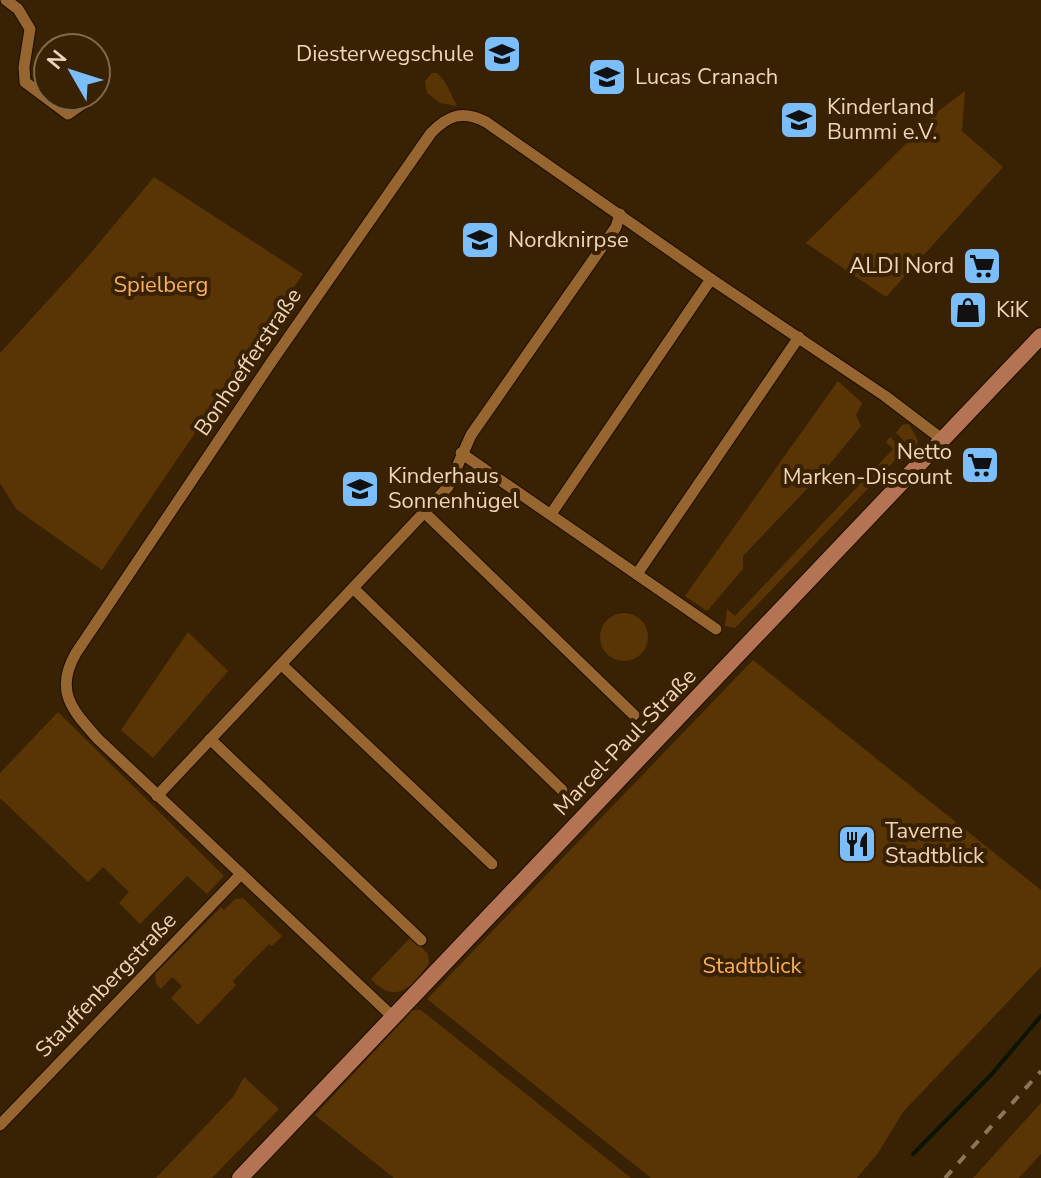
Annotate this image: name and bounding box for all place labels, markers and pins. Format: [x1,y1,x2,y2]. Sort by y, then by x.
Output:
school or university icon: Diesterwegschule [481,33,523,75]
place label: Diesterwegschule [296,39,474,69]
school or university icon: Lucas Cranach [586,56,628,98]
place label: Lucas Cranach [635,62,778,92]
place label: Kinderland Bummi e.V. [827,92,937,147]
school or university icon: Kinderland Bummi e.V. [778,99,820,141]
school or university icon: Nordknirpse [459,219,501,261]
place label: Nordknirpse [508,225,629,255]
supermarket icon: ALDI Nord [961,245,1003,287]
place label: ALDI Nord [849,251,954,281]
shop icon: KiK [947,289,989,331]
place label: KiK [996,295,1030,325]
place label: Netto Marken-Discount [783,437,952,492]
supermarket icon: Netto Marken-Discount [959,444,1001,486]
place label: Kinderhaus Sonnenhügel [388,461,519,516]
school or university icon: Kinderhaus Sonnenhügel [339,468,381,510]
place label: Taverne Stadtblick [885,816,985,871]
restaurant icon: Taverne Stadtblick [836,823,878,865]

